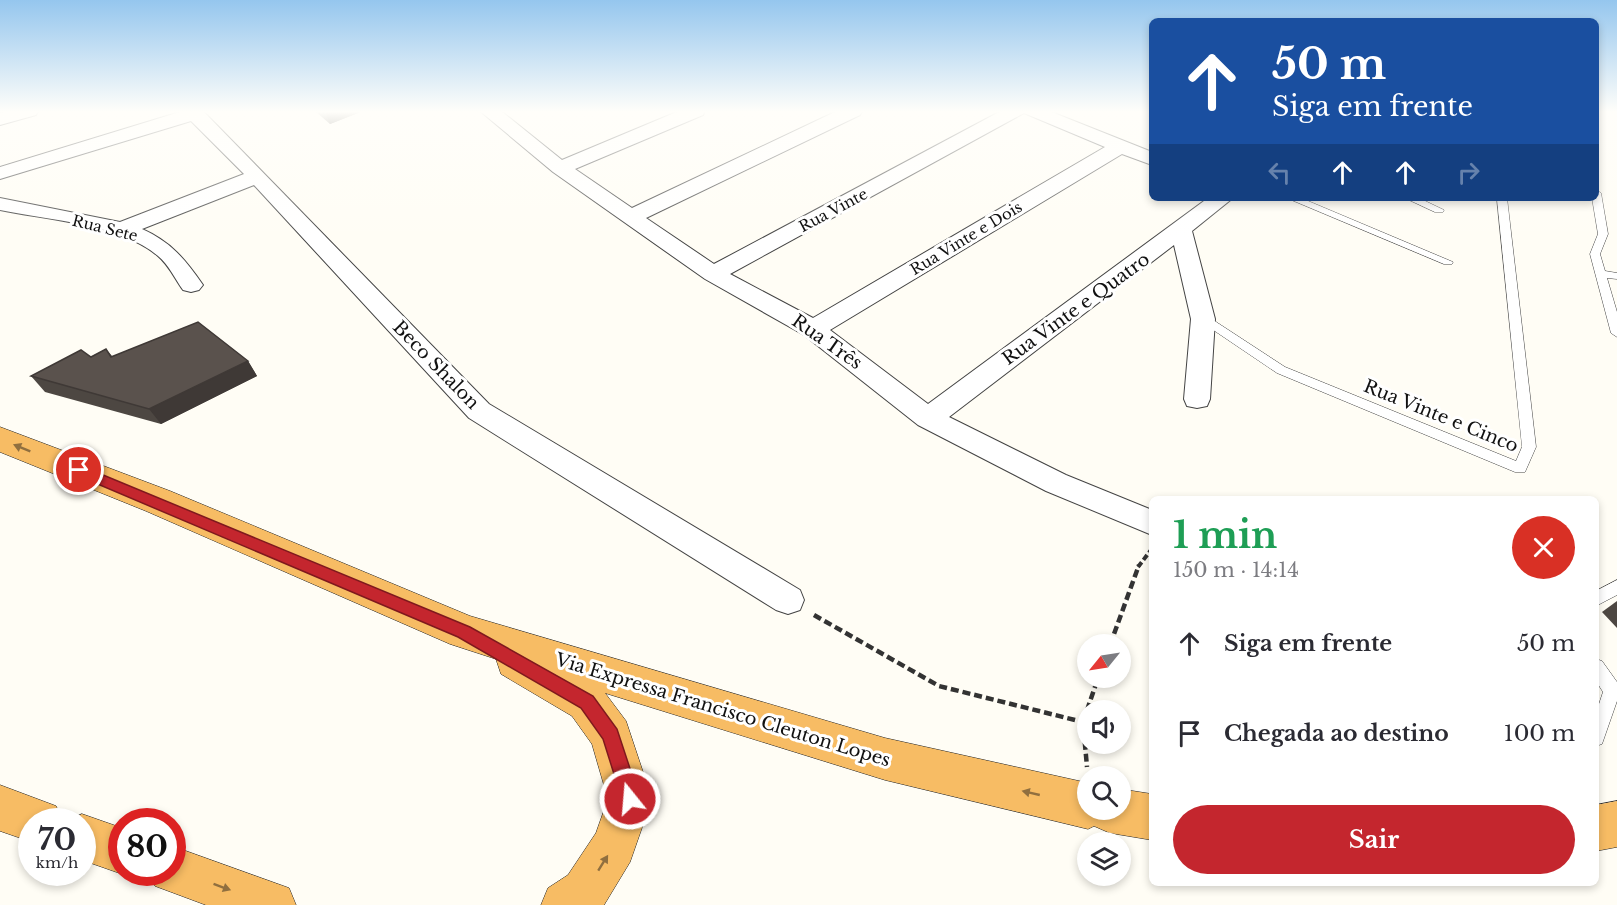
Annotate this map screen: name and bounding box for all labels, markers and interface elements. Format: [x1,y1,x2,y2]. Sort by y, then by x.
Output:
text: 50 m [1272,38,1386,90]
icon: ahead [1173,42,1251,120]
text: Siga em frente [1272,90,1473,123]
icon: left [1263,156,1296,189]
icon: ahead [1326,156,1359,189]
icon: ahead [1389,156,1422,189]
icon: right [1452,156,1485,189]
street label: Rua Vinte [795,184,871,236]
street label: Rua Vinte e Dois [907,197,1026,279]
street label: Rua Sete [70,211,140,245]
street label: Rua Vinte e Quatro [998,248,1154,370]
street label: Rua Três [788,310,866,374]
street label: Beco Shalon [388,316,484,414]
street label: Rua Vinte e Cinco [1360,375,1522,457]
one-way arrow [13,442,31,452]
pin [53,444,104,495]
icon: arrive [62,453,95,486]
text: 1 min [1173,513,1277,558]
button: close [1512,516,1575,579]
text: 150 m · 14:14 [1173,558,1299,582]
icon: ahead [1173,627,1206,660]
text: Siga em frente [1224,630,1392,657]
text: 50 m [1517,630,1575,657]
north arrow [1077,634,1131,688]
map controls [1077,634,1131,886]
street label: Via Expressa Francisco Cleuton Lopes [552,648,893,772]
button: sound [1077,700,1131,754]
icon: arrive [1173,717,1206,750]
text: Chegada ao destino [1224,720,1449,747]
text: 100 m [1504,720,1575,747]
button: search [1077,766,1131,820]
position arrow [598,767,662,831]
one-way arrow [1021,787,1040,797]
button: Sair [1173,805,1575,874]
speed limit sign: 80 [108,808,186,886]
text: 70 [38,821,76,858]
button: layers [1077,832,1131,886]
text: km/h [36,853,78,872]
one-way arrow [598,855,609,871]
one-way arrow [213,883,231,893]

